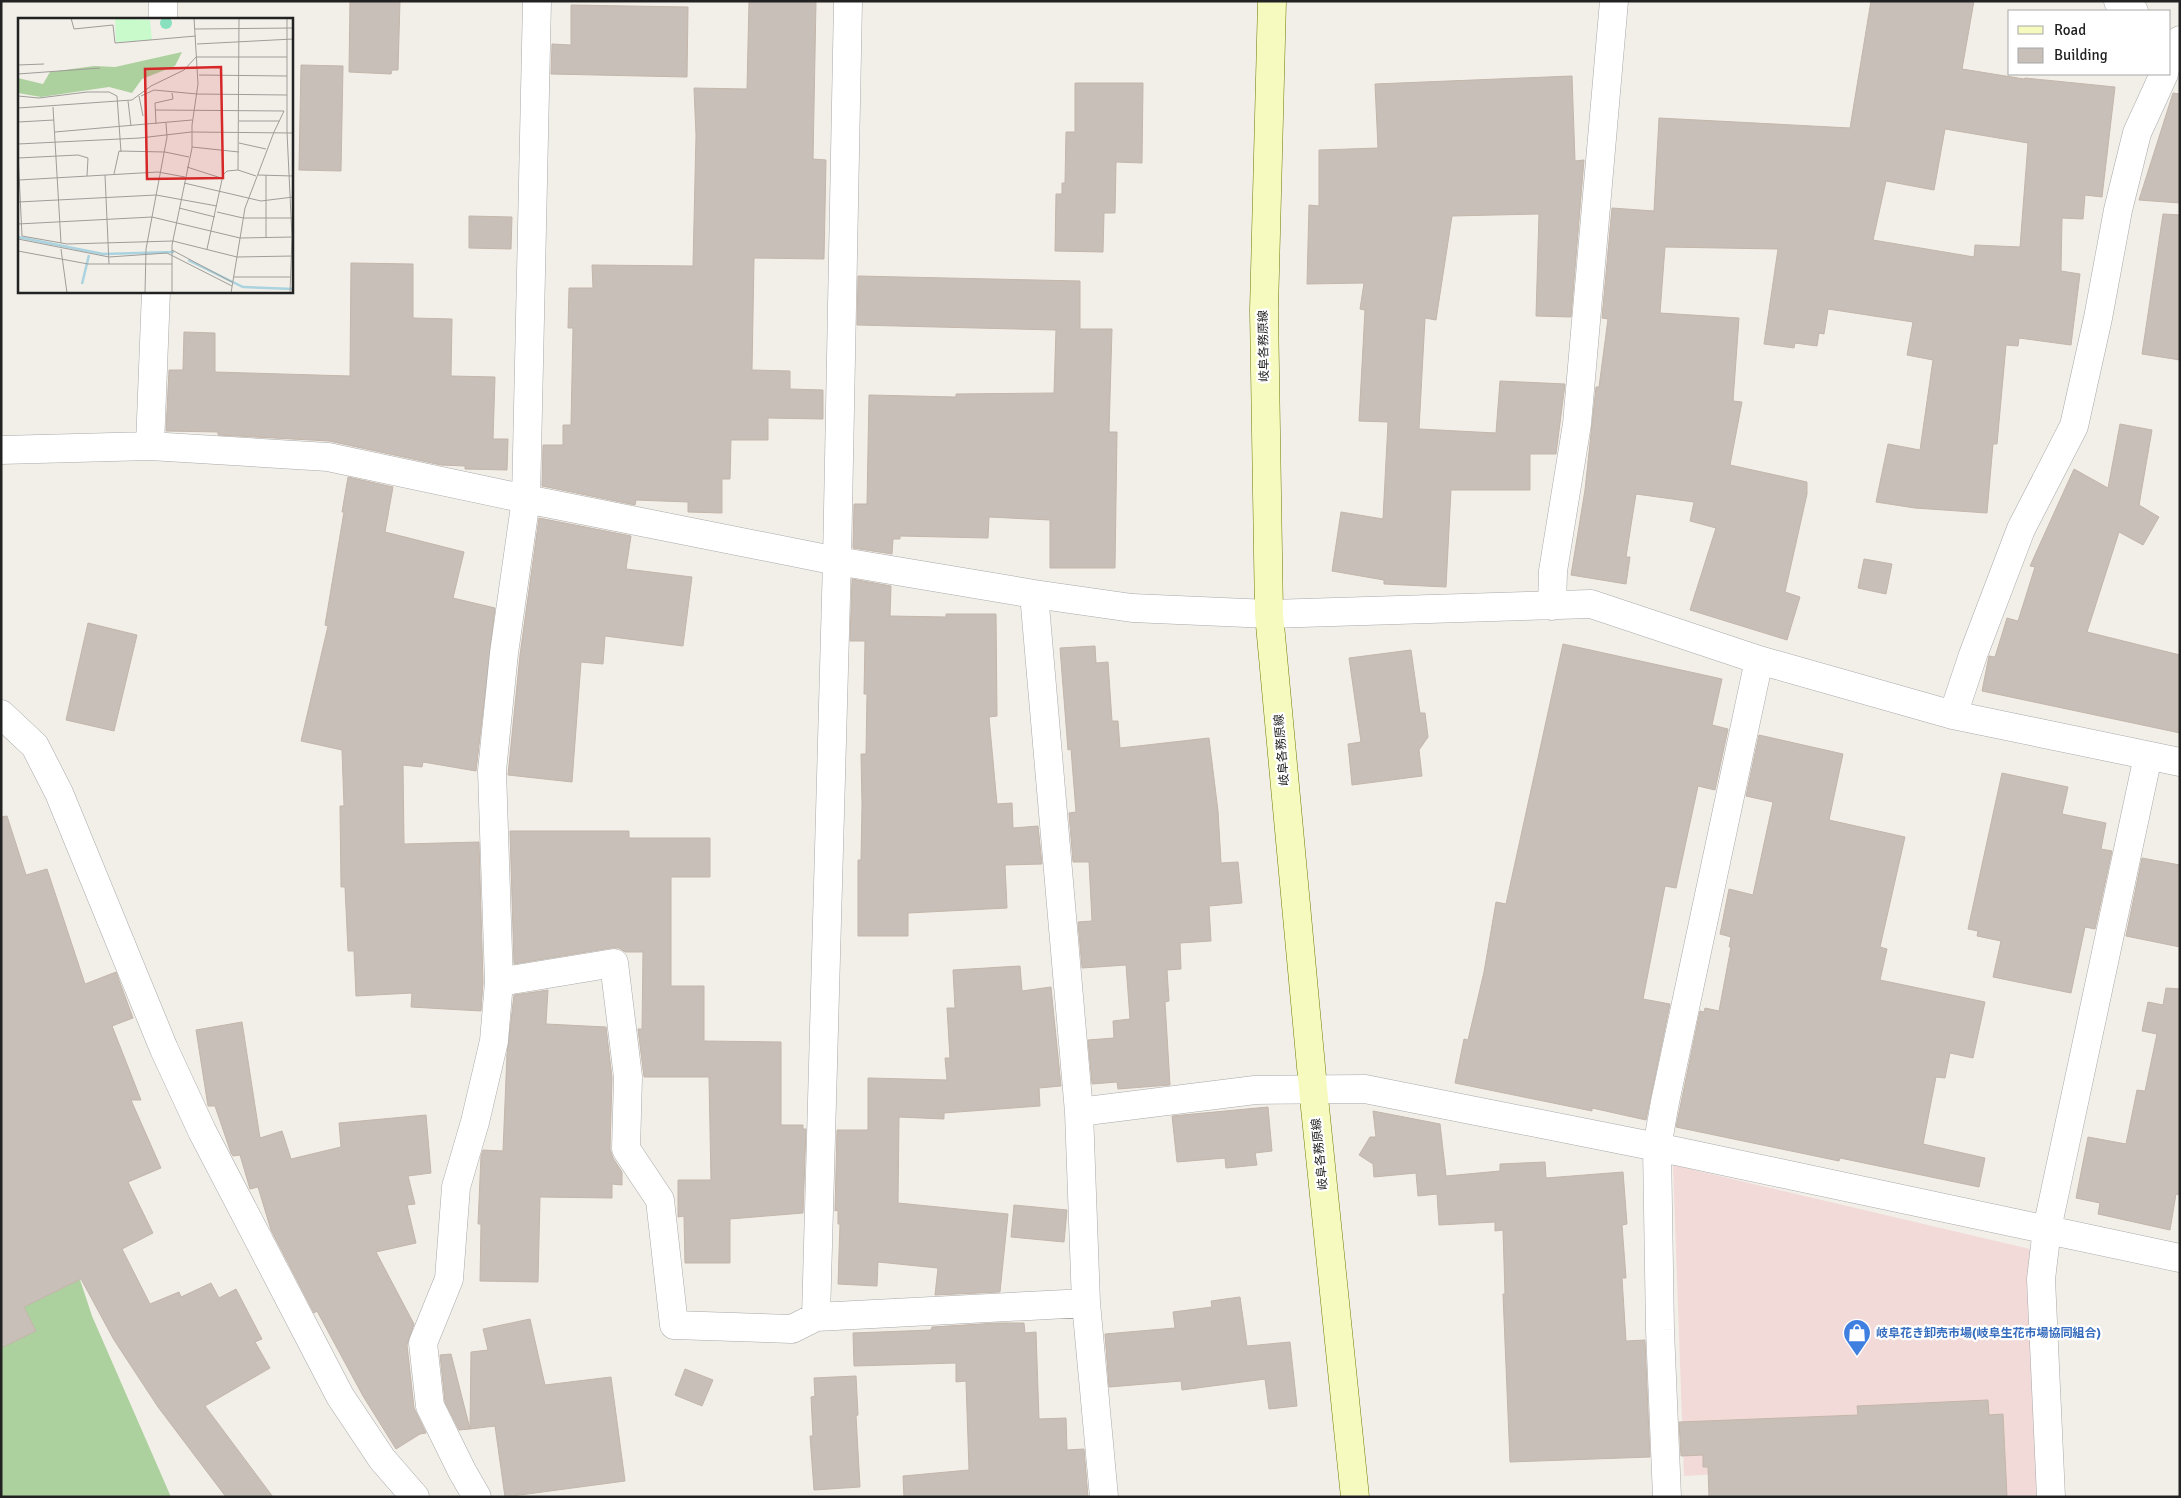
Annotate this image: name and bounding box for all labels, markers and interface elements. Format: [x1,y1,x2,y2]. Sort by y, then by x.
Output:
legend [2008,10,2171,75]
inset map [18,18,292,292]
text: Road [2054,21,2086,39]
text: Building [2054,46,2108,64]
street label: 岐阜各務原線 [1256,310,1272,382]
street label: 岐阜各務原線 [1271,713,1293,787]
street label: 岐阜各務原線 [1309,1117,1331,1191]
shop icon: 岐阜花き卸売市場(岐阜生花市場協同組合) [1842,1318,1872,1357]
place label: 岐阜花き卸売市場(岐阜生花市場協同組合) [1876,1326,2101,1341]

